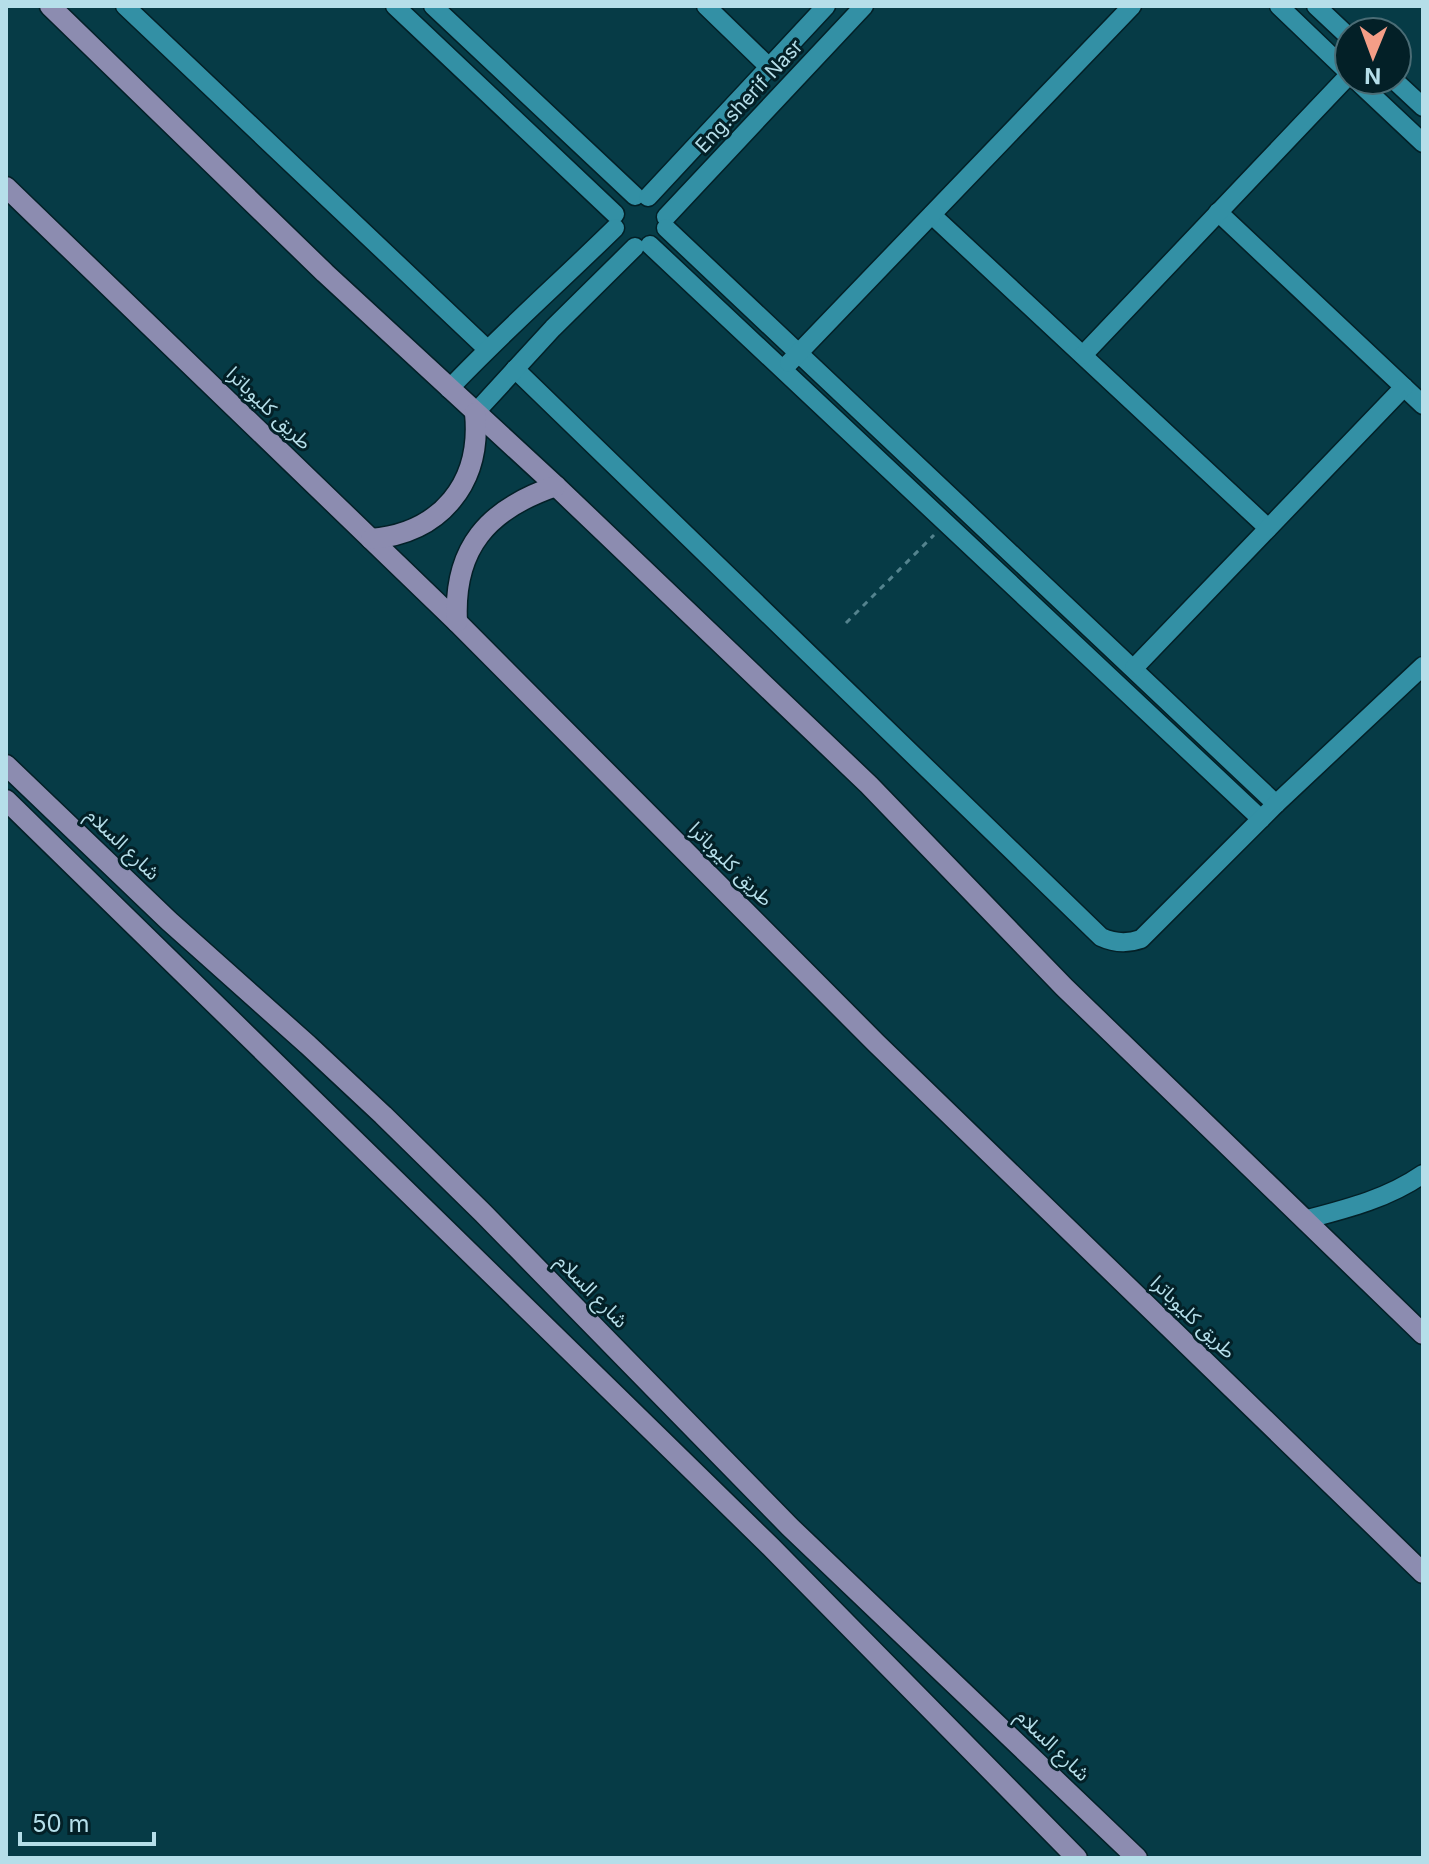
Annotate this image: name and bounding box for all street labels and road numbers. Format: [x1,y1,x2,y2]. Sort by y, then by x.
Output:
street label: Eng.sherif Nasr [690,34,808,158]
street label: طريق كليوباترا [221,361,317,455]
street label: شارع السلام [79,803,165,887]
street label: طريق كليوباترا [683,817,778,912]
street label: شارع السلام [549,1249,633,1335]
street label: طريق كليوباترا [1145,1270,1241,1364]
street label: شارع السلام [1009,1704,1095,1788]

